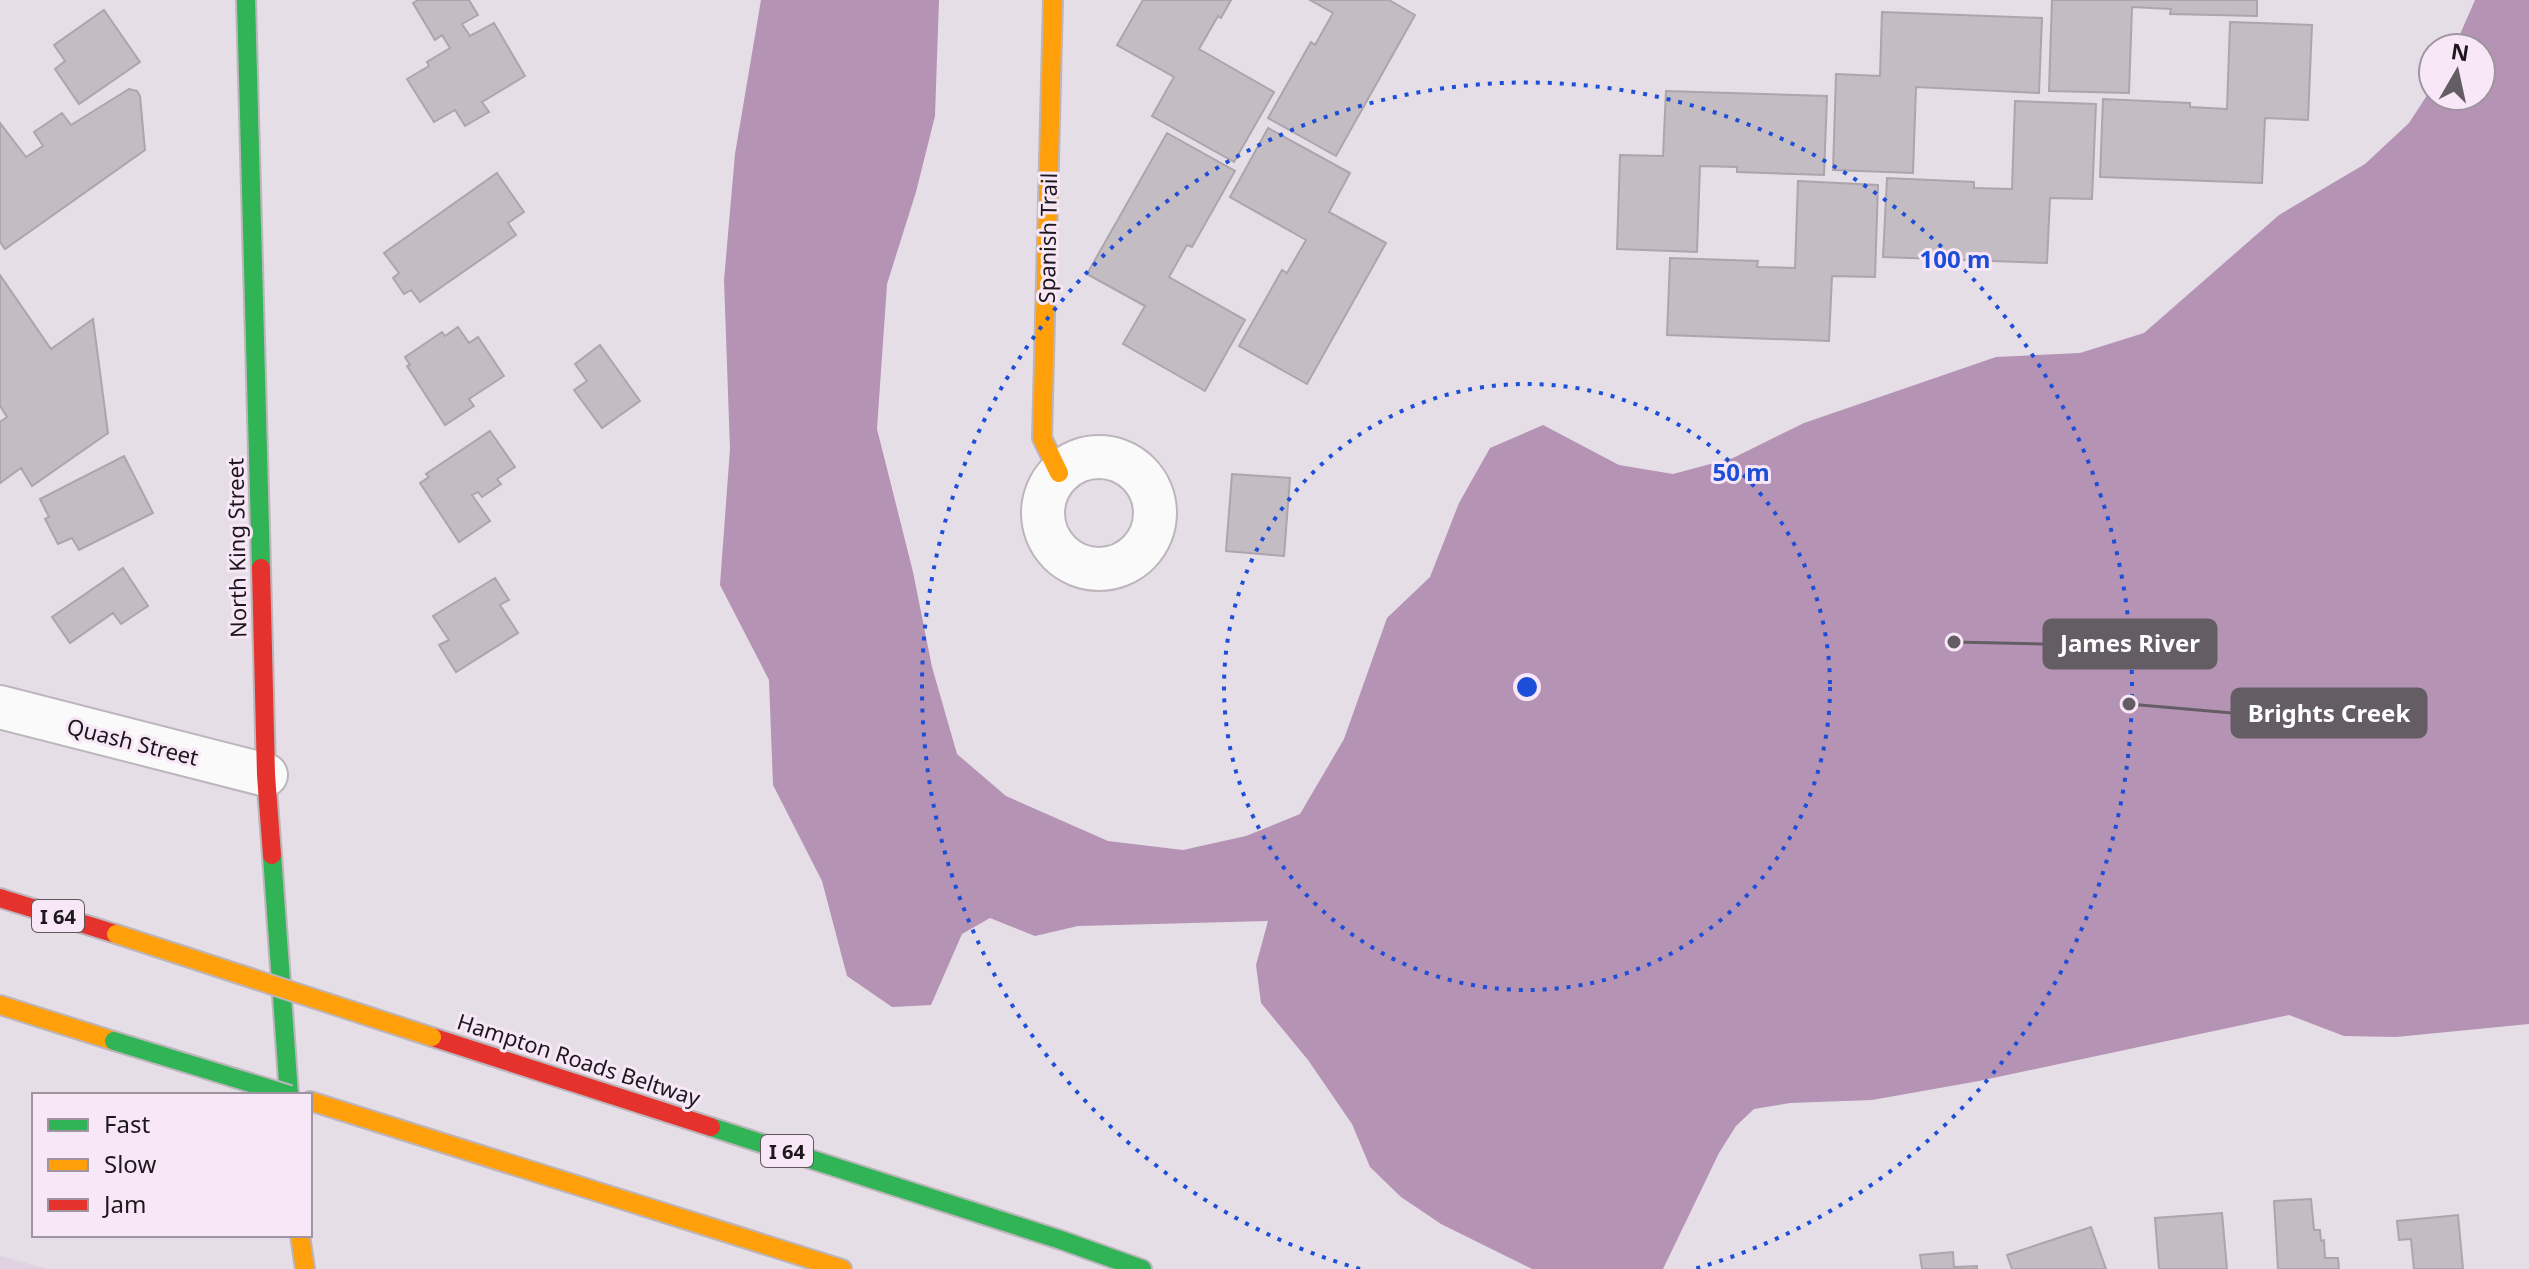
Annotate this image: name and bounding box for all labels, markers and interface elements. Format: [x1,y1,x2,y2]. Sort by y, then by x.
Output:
north arrow [2417,32,2497,112]
text: N [2449,35,2471,67]
street label: Spanish Trail [1031,172,1063,304]
text: 100 m [1920,242,1990,275]
text: 50 m [1712,455,1770,488]
street label: North King Street [219,458,253,638]
callout: James River [2044,620,2216,668]
text: James River [2058,626,2200,659]
centre of rings [1513,673,1541,701]
callout: Brights Creek [2232,689,2426,737]
text: Brights Creek [2248,696,2410,729]
street label: Quash Street [64,710,202,772]
road number: I 64 [32,900,84,932]
street label: Hampton Roads Beltway [454,1006,705,1113]
legend [32,1093,312,1237]
text: Fast [104,1107,150,1140]
road number: I 64 [761,1135,813,1167]
text: Slow [104,1147,156,1180]
text: Jam [102,1187,146,1220]

